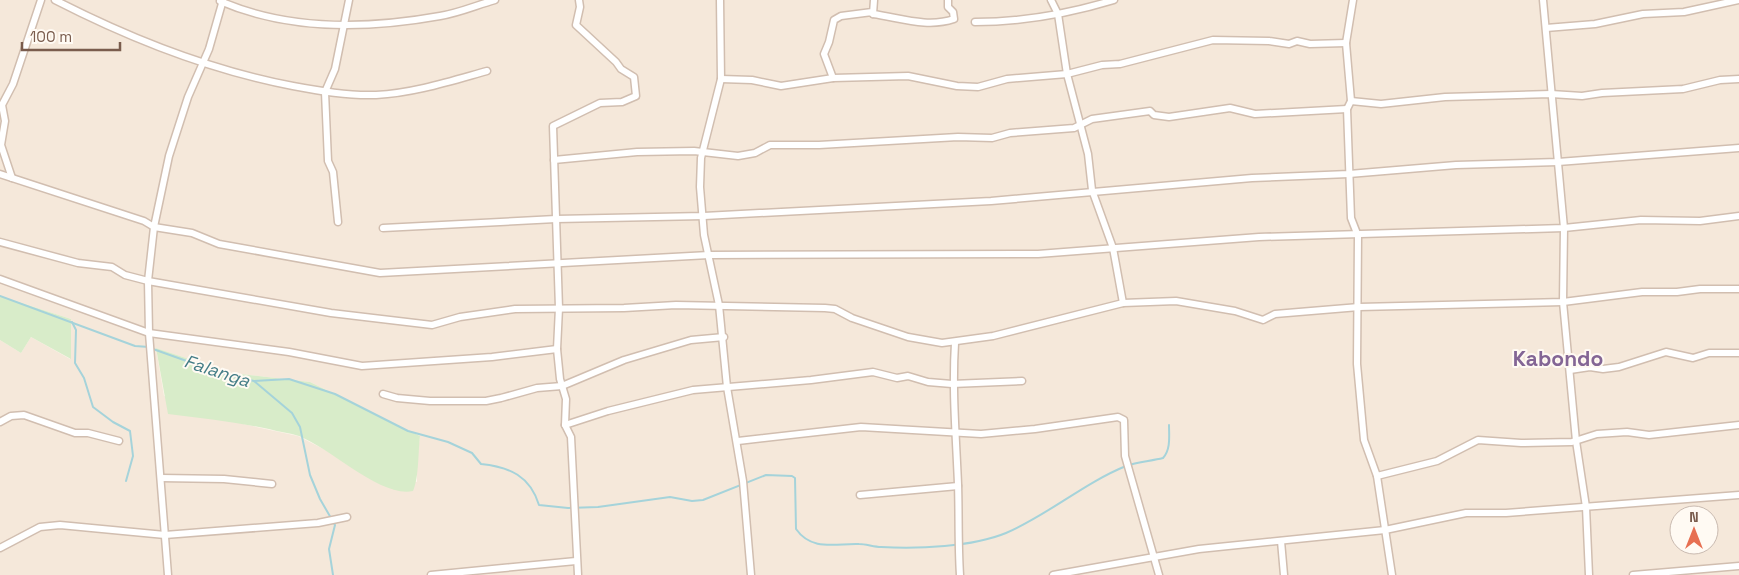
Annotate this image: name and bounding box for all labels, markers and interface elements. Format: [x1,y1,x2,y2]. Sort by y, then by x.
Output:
scale bar [22,20,120,52]
text: 100 m [30,27,72,46]
district label: Kabondo [1513,345,1603,372]
water label: Falanga [181,349,253,392]
north arrow [1669,505,1719,555]
text: N [1689,508,1699,526]

